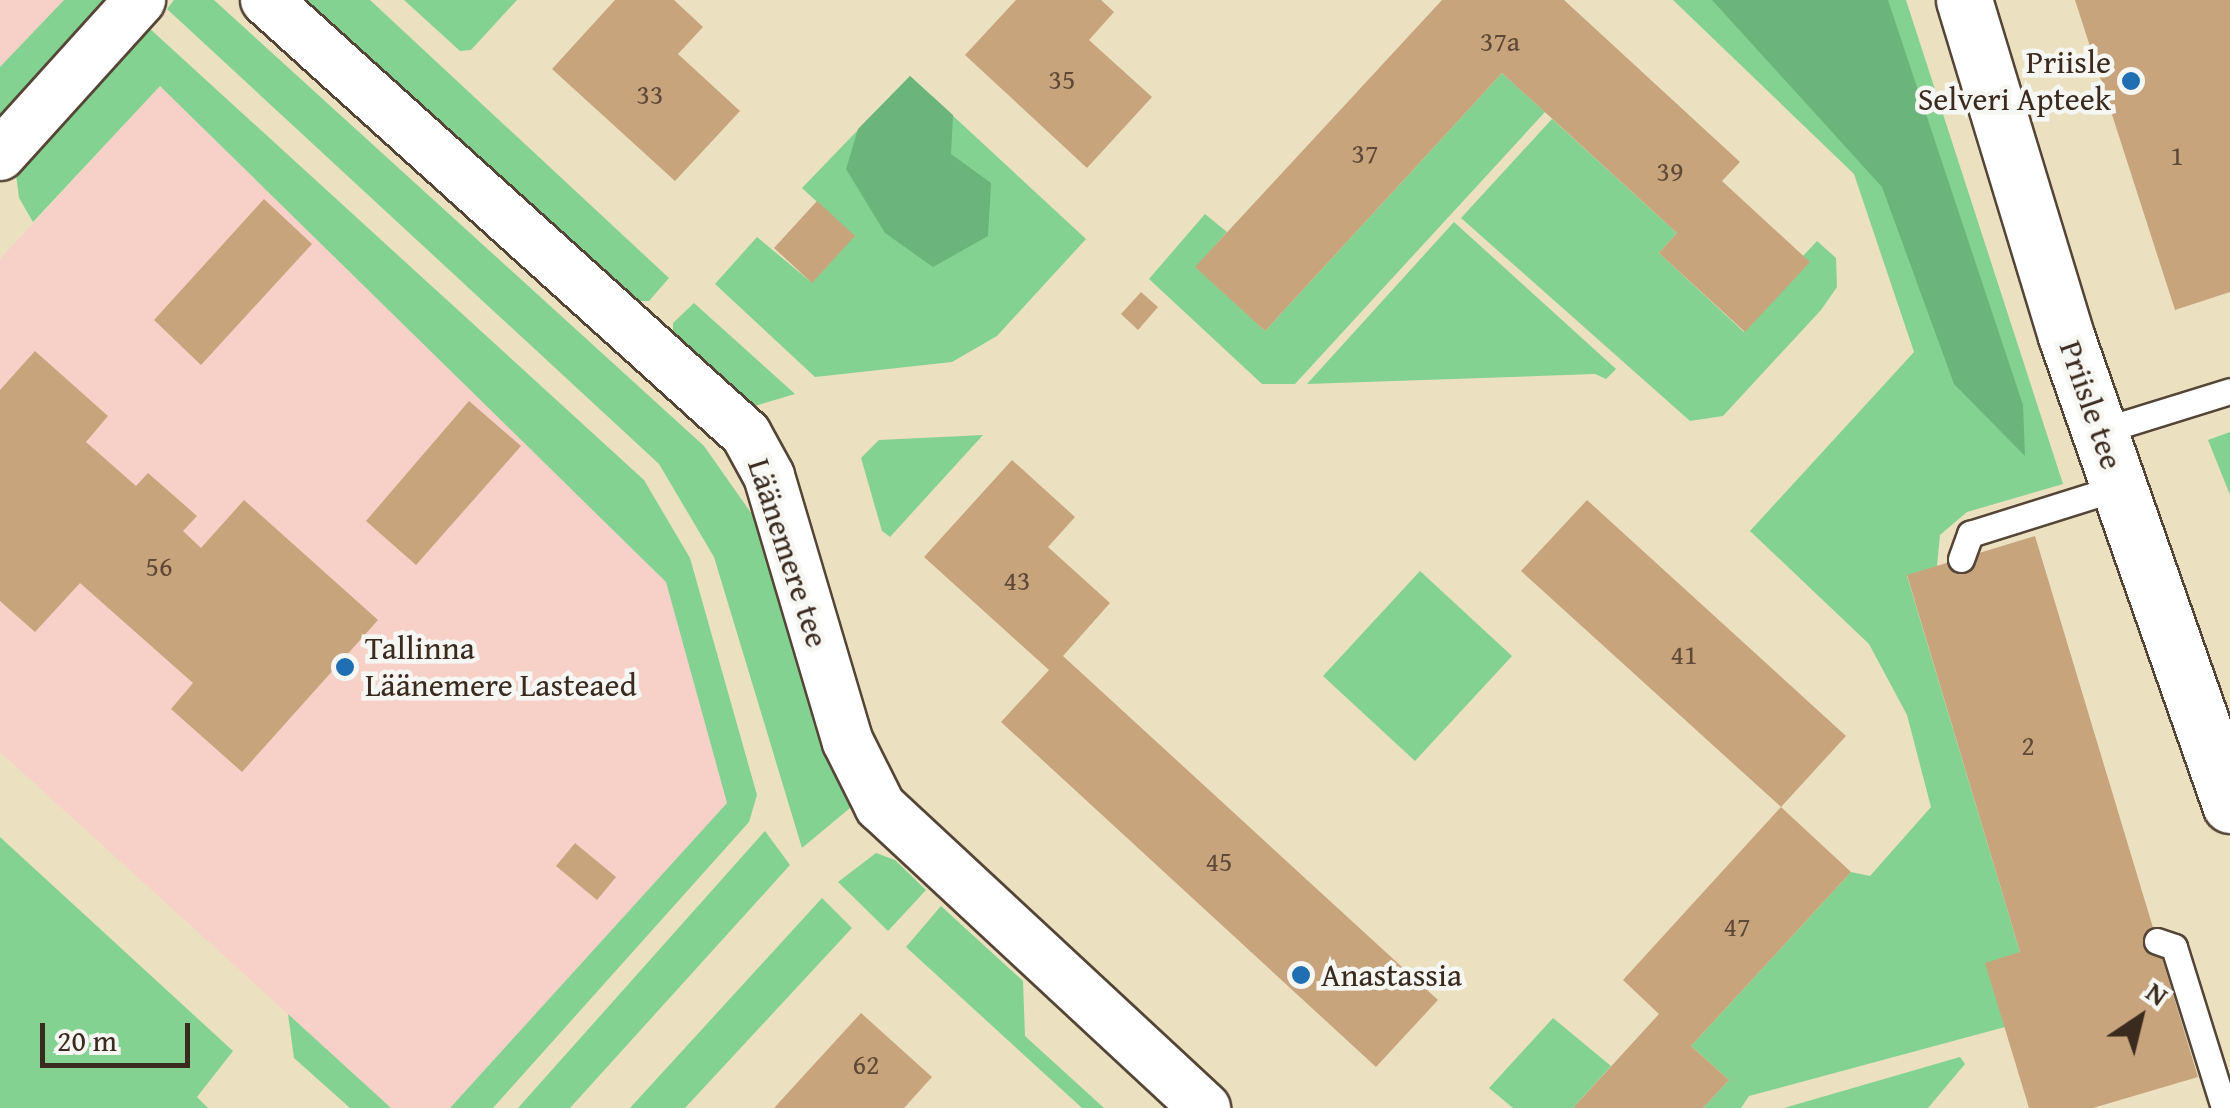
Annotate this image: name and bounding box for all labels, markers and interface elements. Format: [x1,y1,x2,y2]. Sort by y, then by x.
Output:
house number: 37a [1480,24,1520,58]
place label: Priisle Selveri Apteek [1918,44,2111,119]
house number: 35 [1049,62,1075,96]
marker: Priisle Selveri Apteek [2120,70,2142,92]
house number: 33 [637,77,663,111]
house number: 37 [1352,136,1378,170]
house number: 1 [2170,138,2184,172]
house number: 39 [1657,154,1683,188]
street label: Priisle tee [2051,336,2131,474]
street label: Läänemere tee [739,454,837,652]
house number: 56 [146,549,172,583]
house number: 43 [1004,563,1030,597]
place label: Tallinna Läänemere Lasteaed [365,630,637,705]
house number: 41 [1671,637,1697,671]
marker: Tallinna Läänemere Lasteaed [334,656,356,678]
house number: 2 [2021,728,2035,762]
house number: 45 [1206,844,1232,878]
house number: 47 [1724,909,1750,943]
place label: Anastassia [1321,956,1462,994]
marker: Anastassia [1290,964,1312,986]
north arrow [2090,968,2190,1068]
text: N [2138,971,2177,1015]
scale bar [45,1003,195,1065]
text: 20 m [57,1018,117,1062]
house number: 62 [853,1047,879,1081]

